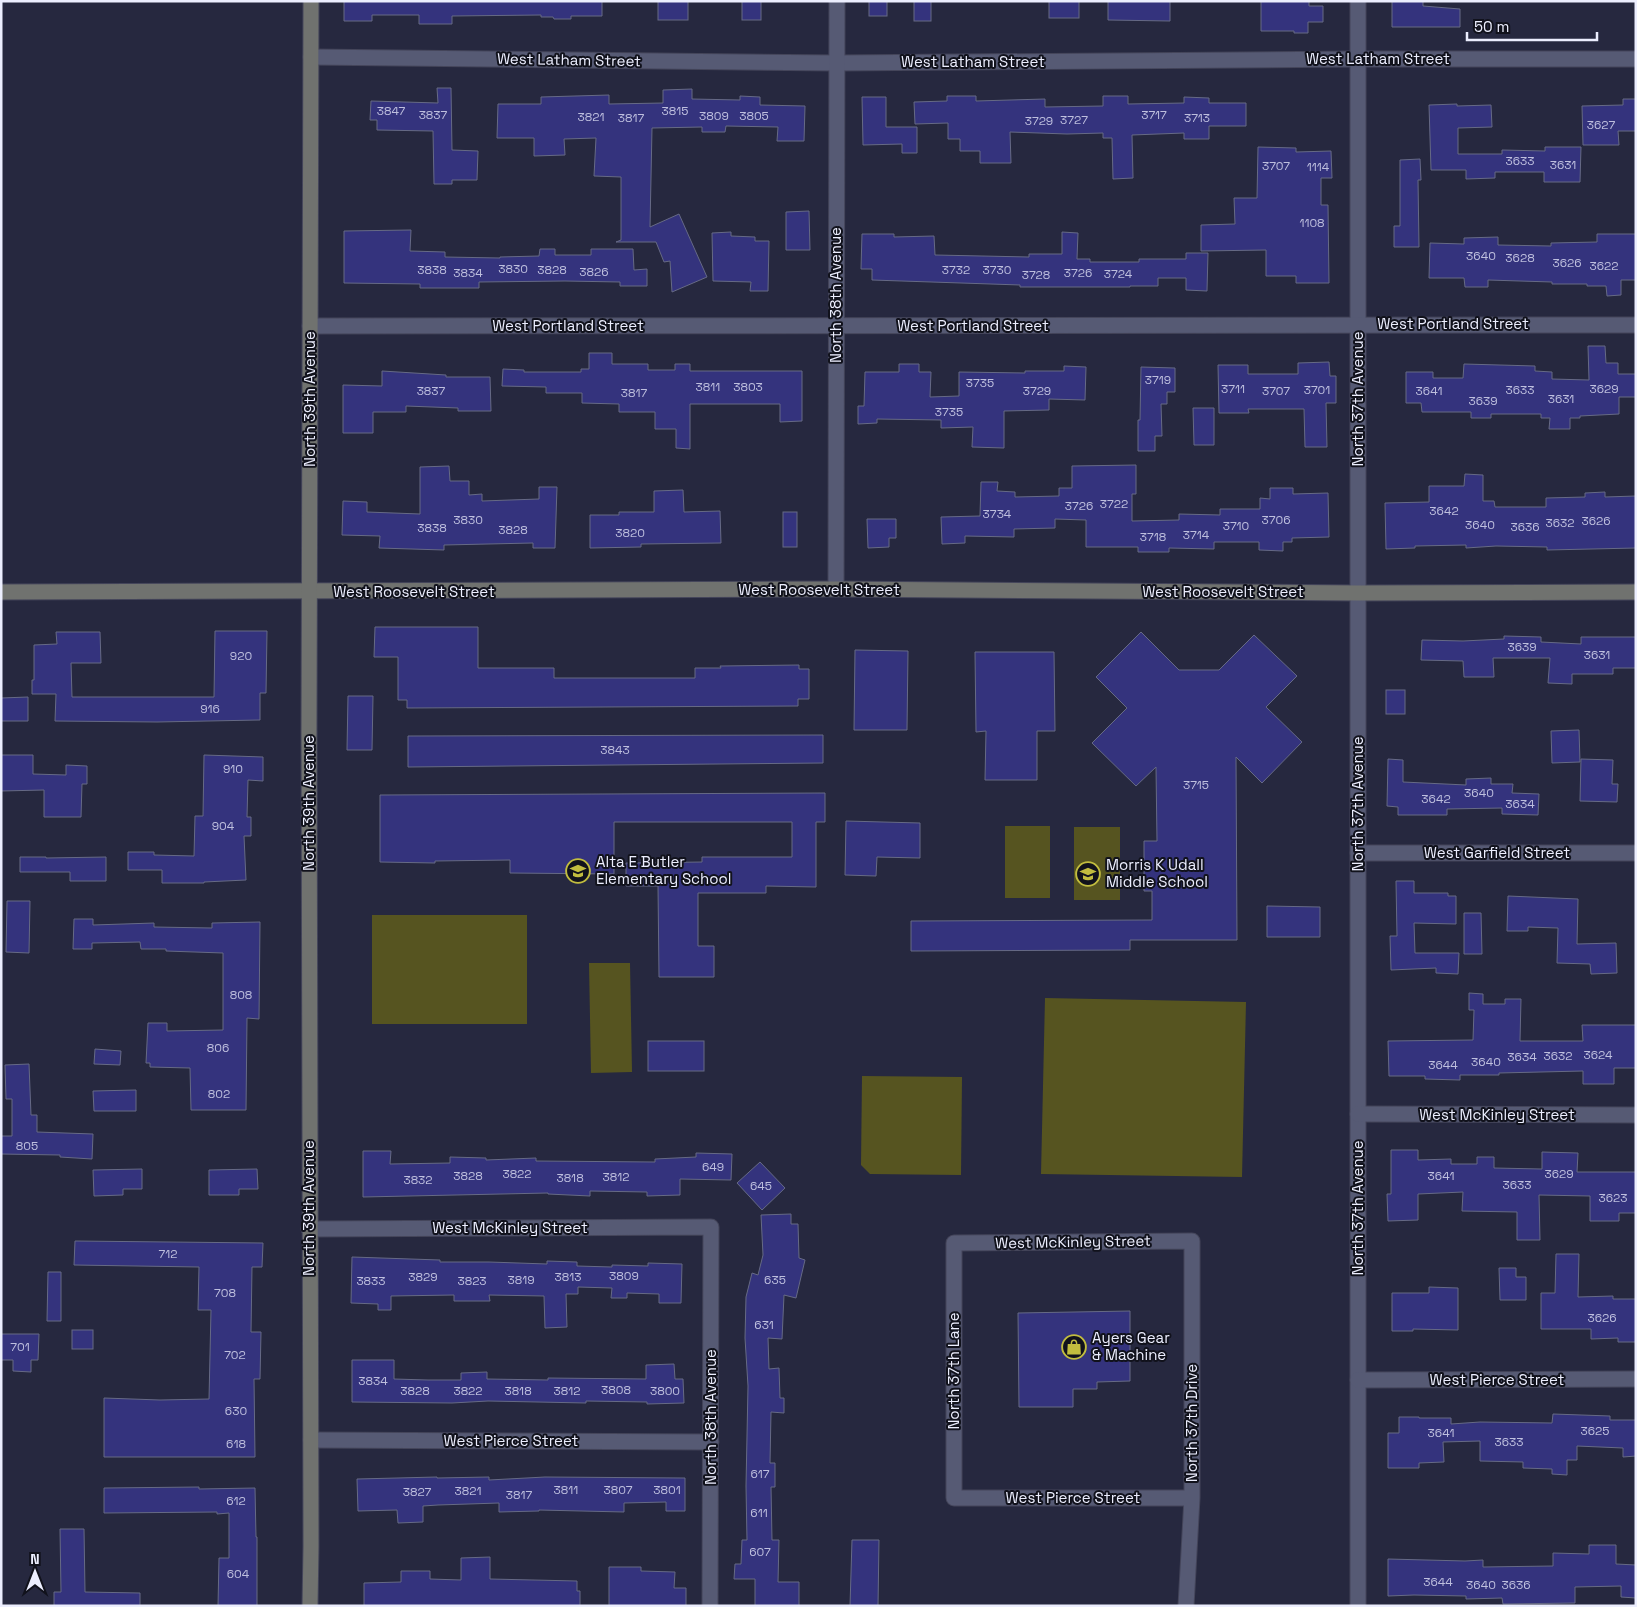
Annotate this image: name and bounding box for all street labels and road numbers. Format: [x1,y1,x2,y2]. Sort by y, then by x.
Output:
street label: West Latham Street [497,49,641,70]
street label: West Latham Street [1306,49,1450,68]
street label: West Latham Street [901,52,1045,71]
street label: North 38th Avenue [826,227,845,363]
street label: West Portland Street [1377,314,1529,333]
street label: West Portland Street [492,316,644,335]
street label: West Portland Street [897,316,1049,335]
street label: North 39th Avenue [300,331,319,467]
street label: North 37th Avenue [1348,331,1367,467]
street label: West Roosevelt Street [738,580,900,599]
street label: West Roosevelt Street [333,582,495,601]
street label: West Roosevelt Street [1142,582,1304,601]
street label: North 39th Avenue [299,735,318,871]
street label: North 37th Avenue [1348,736,1367,872]
street label: West Garfield Street [1424,843,1570,862]
street label: West McKinley Street [1419,1105,1575,1124]
street label: North 39th Avenue [299,1140,318,1276]
street label: North 37th Avenue [1348,1140,1367,1276]
street label: West McKinley Street [432,1218,588,1237]
street label: West McKinley Street [995,1231,1151,1252]
street label: North 37th Lane [944,1312,963,1430]
street label: North 38th Avenue [701,1349,720,1485]
street label: North 37th Drive [1182,1364,1201,1482]
street label: West Pierce Street [1430,1370,1564,1389]
street label: West Pierce Street [444,1431,578,1450]
street label: West Pierce Street [1006,1488,1140,1507]

